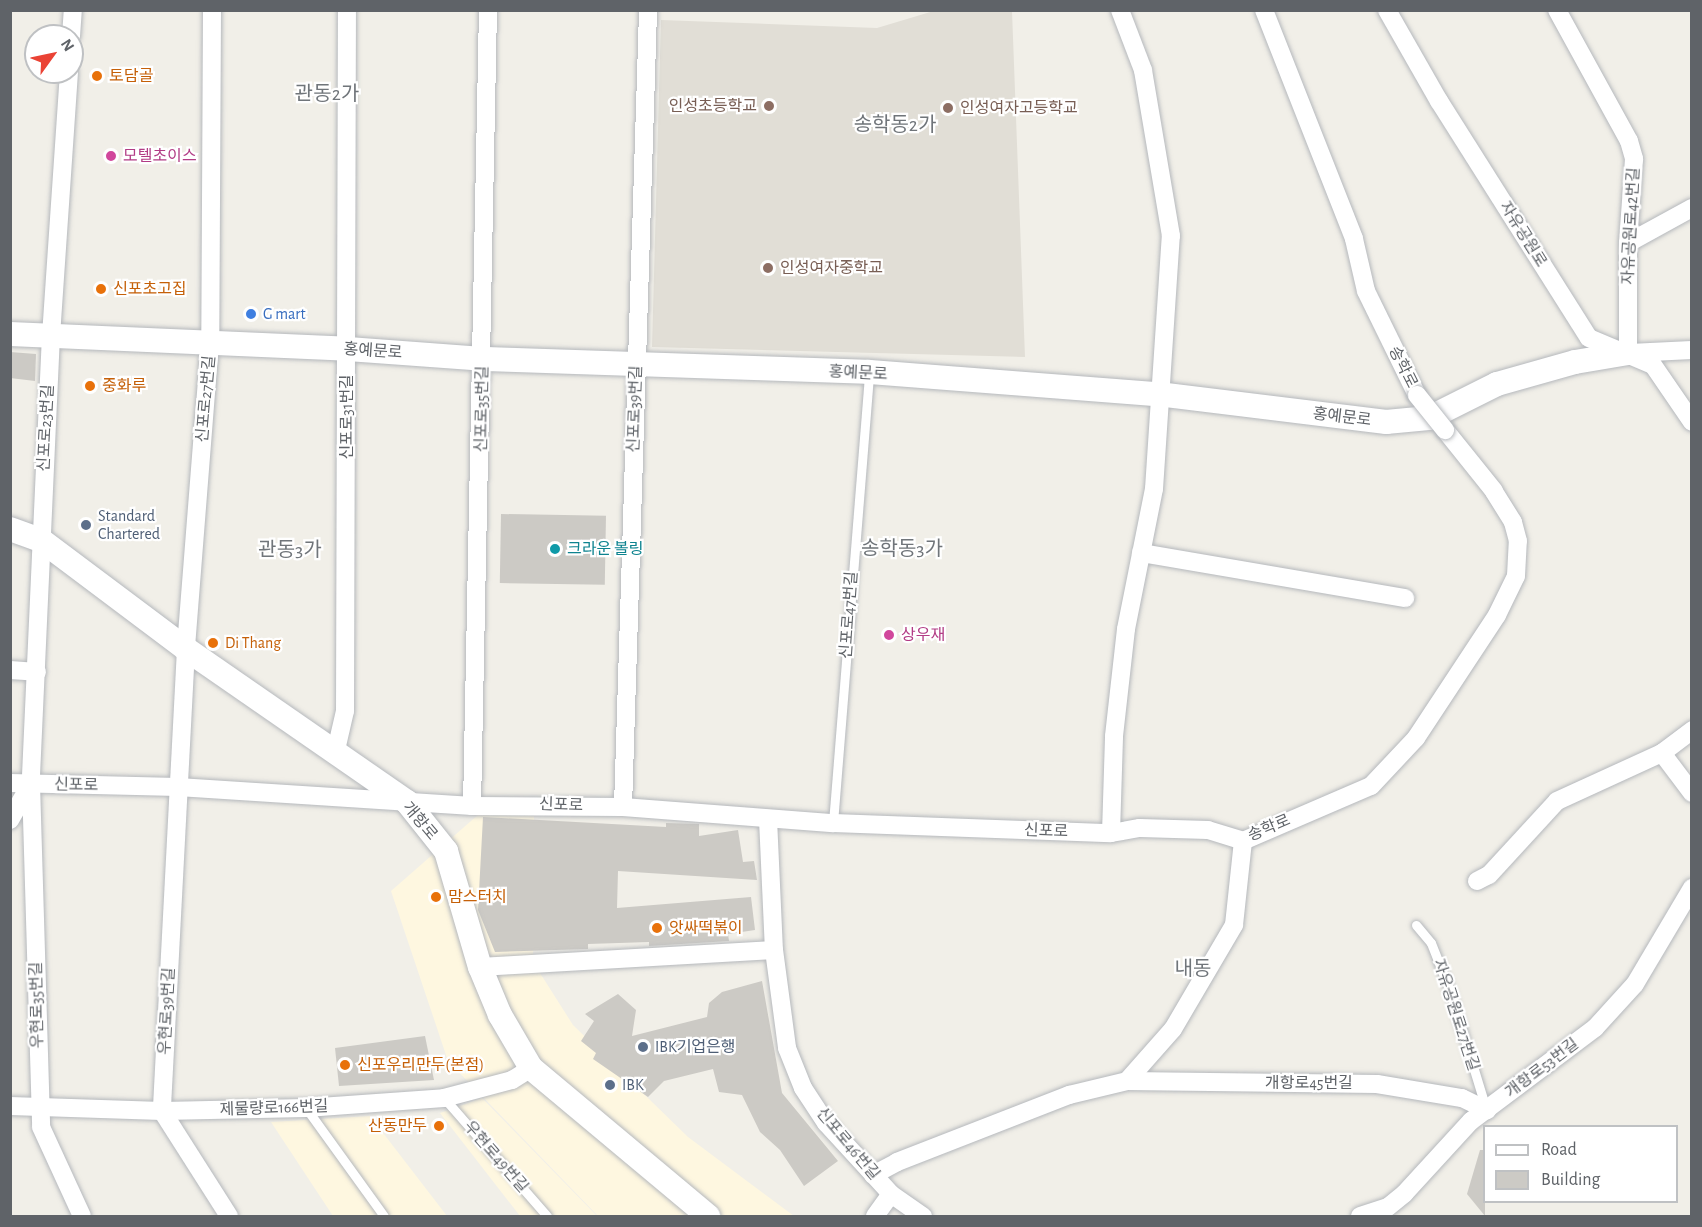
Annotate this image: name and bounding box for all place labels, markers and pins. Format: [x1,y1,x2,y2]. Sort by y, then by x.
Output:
place label: 토담골 [109,66,153,86]
marker: 토담골 [90,69,104,83]
place label: 인성초등학교 [669,96,757,116]
place label: 인성여자고등학교 [960,98,1078,118]
marker: 인성초등학교 [762,99,776,113]
marker: 인성여자고등학교 [941,101,955,115]
place label: 모텔초이스 [123,146,197,166]
marker: 모텔초이스 [104,149,118,163]
place label: 인성여자중학교 [780,258,883,278]
marker: 인성여자중학교 [761,261,775,275]
place label: 신포초고집 [113,279,187,299]
marker: 신포초고집 [94,282,108,296]
place label: G mart [263,304,306,324]
marker: G mart [244,307,258,321]
place label: 중화루 [102,376,146,396]
marker: 중화루 [83,379,97,393]
place label: Standard Chartered [98,506,160,544]
marker: Standard Chartered [79,518,93,532]
place label: 크라운 볼링 [567,539,643,559]
marker: 크라운 볼링 [548,542,562,556]
place label: 상우재 [901,625,945,645]
marker: 상우재 [882,628,896,642]
place label: Di Thang [225,633,281,653]
marker: Di Thang [206,636,220,650]
place label: 맘스터치 [448,887,507,907]
marker: 맘스터치 [429,890,443,904]
place label: 앗싸떡볶이 [669,918,743,938]
marker: 앗싸떡볶이 [650,921,664,935]
place label: IBK기업은행 [655,1037,736,1057]
marker: IBK기업은행 [636,1040,650,1054]
place label: 신포우리만두(본점) [357,1055,484,1075]
marker: 신포우리만두(본점) [338,1058,352,1072]
place label: IBK [622,1075,644,1095]
marker: IBK [603,1078,617,1092]
place label: 산동만두 [368,1116,427,1136]
marker: 산동만두 [432,1119,446,1133]

